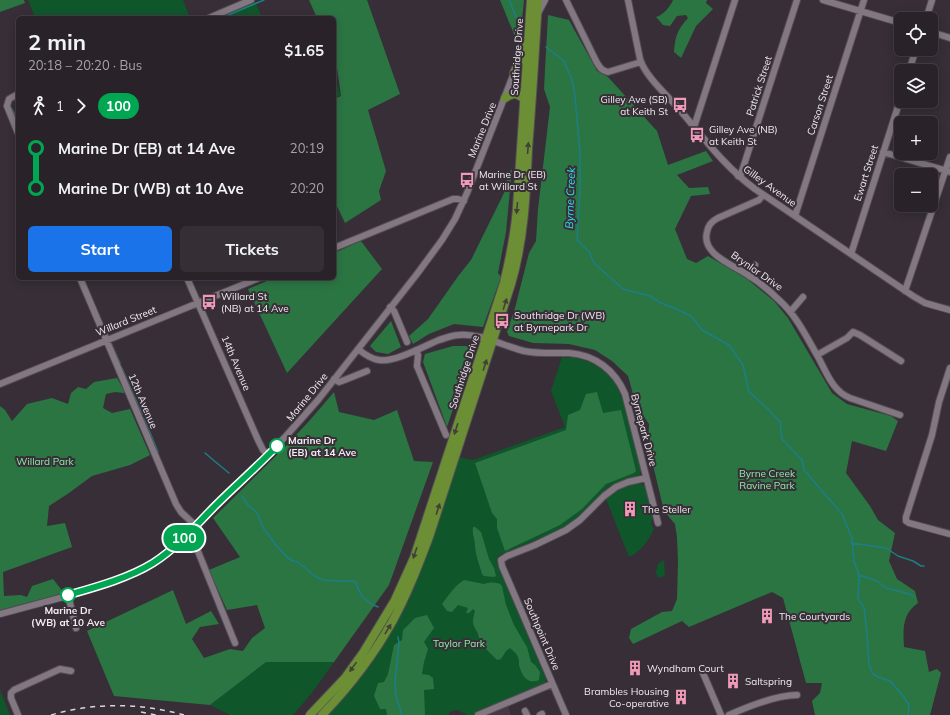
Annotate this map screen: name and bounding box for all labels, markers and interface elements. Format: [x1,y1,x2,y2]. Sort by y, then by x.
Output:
map controls [894,12,938,212]
button: locate [894,12,938,56]
street label: Southridge Drive [508,18,526,96]
text: 2 min [28,28,86,56]
text: $1.65 [284,41,324,60]
street label: Patrick Street [743,54,775,118]
text: 20:18 – 20:20 · Bus [28,57,142,73]
button: layers [894,64,938,108]
street label: Carson Street [804,73,836,137]
place label: Gilley Ave (SB) at Keith St [600,93,668,118]
icon: walk [28,95,50,117]
icon: forward [70,95,92,117]
bus stop icon: Gilley Ave (SB) at Keith St [671,96,689,114]
text: 100 [106,97,131,115]
text: 1 [56,98,64,114]
street label: Marine Drive [465,100,499,160]
button: + [894,116,938,160]
place label: Gilley Ave (NB) at Keith St [709,123,778,148]
bus stop icon: Gilley Ave (NB) at Keith St [688,126,706,144]
text: Marine Dr (EB) at 14 Ave [58,139,235,158]
text: 20:19 [290,140,324,156]
one-way arrow [525,142,532,154]
street label: Ewart Street [851,143,881,203]
street label: Gilley Avenue [741,162,799,210]
water label: Byrne Creek [562,167,578,229]
place label: Marine Dr (EB) at Willard St [479,168,546,193]
button: − [894,168,938,212]
bus stop icon: Marine Dr (EB) at Willard St [458,171,476,189]
text: Marine Dr (WB) at 10 Ave [58,179,244,198]
text: 20:20 [290,180,324,196]
one-way arrow [514,202,521,214]
button: Start [28,226,172,272]
button: Tickets [180,226,324,272]
street label: Brynlor Drive [729,248,785,294]
place label: Willard St (NB) at 14 Ave [221,290,289,315]
bus stop icon: Willard St (NB) at 14 Ave [200,293,218,311]
one-way arrow [502,298,508,310]
street label: Willard Street [94,303,159,339]
place label: Southridge Dr (WB) at Byrnepark Dr [514,309,605,334]
bus stop icon: Southridge Dr (WB) at Byrnepark Dr [493,312,511,330]
street label: 14th Avenue [219,333,253,393]
street label: Southridge Drive [446,333,482,411]
one-way arrow [482,358,488,370]
street label: Marine Drive [283,370,331,424]
street label: 12th Avenue [126,371,160,431]
street label: Byrnepark Drive [628,392,660,468]
one-way arrow [453,424,459,436]
place label: Marine Dr (EB) at 14 Ave [288,434,357,459]
marker: Marine Dr (EB) at 14 Ave [269,438,285,454]
park label: Willard Park [16,455,75,468]
park label: Byrne Creek Ravine Park [739,467,796,492]
building icon: The Steller [621,500,639,518]
one-way arrow [435,503,441,515]
place label: The Steller [642,503,691,516]
line badge: 100 [161,525,207,551]
text: 100 [171,529,197,547]
one-way arrow [412,547,418,559]
marker: Marine Dr (WB) at 10 Ave [60,587,76,603]
street label: Southpoint Drive [521,596,563,672]
place label: Marine Dr (WB) at 10 Ave [31,604,105,629]
building icon: The Courtyards [758,607,776,625]
place label: The Courtyards [779,610,850,623]
one-way arrow [384,624,392,634]
park label: Taylor Park [433,637,486,650]
building icon: Wyndham Court [626,659,644,677]
one-way arrow [349,661,358,672]
place label: Wyndham Court [647,662,724,675]
building icon: Saltspring [724,672,742,690]
place label: Saltspring [745,675,792,688]
place label: Brambles Housing Co-operative [584,685,669,710]
building icon: Brambles Housing Co-operative [672,688,690,706]

